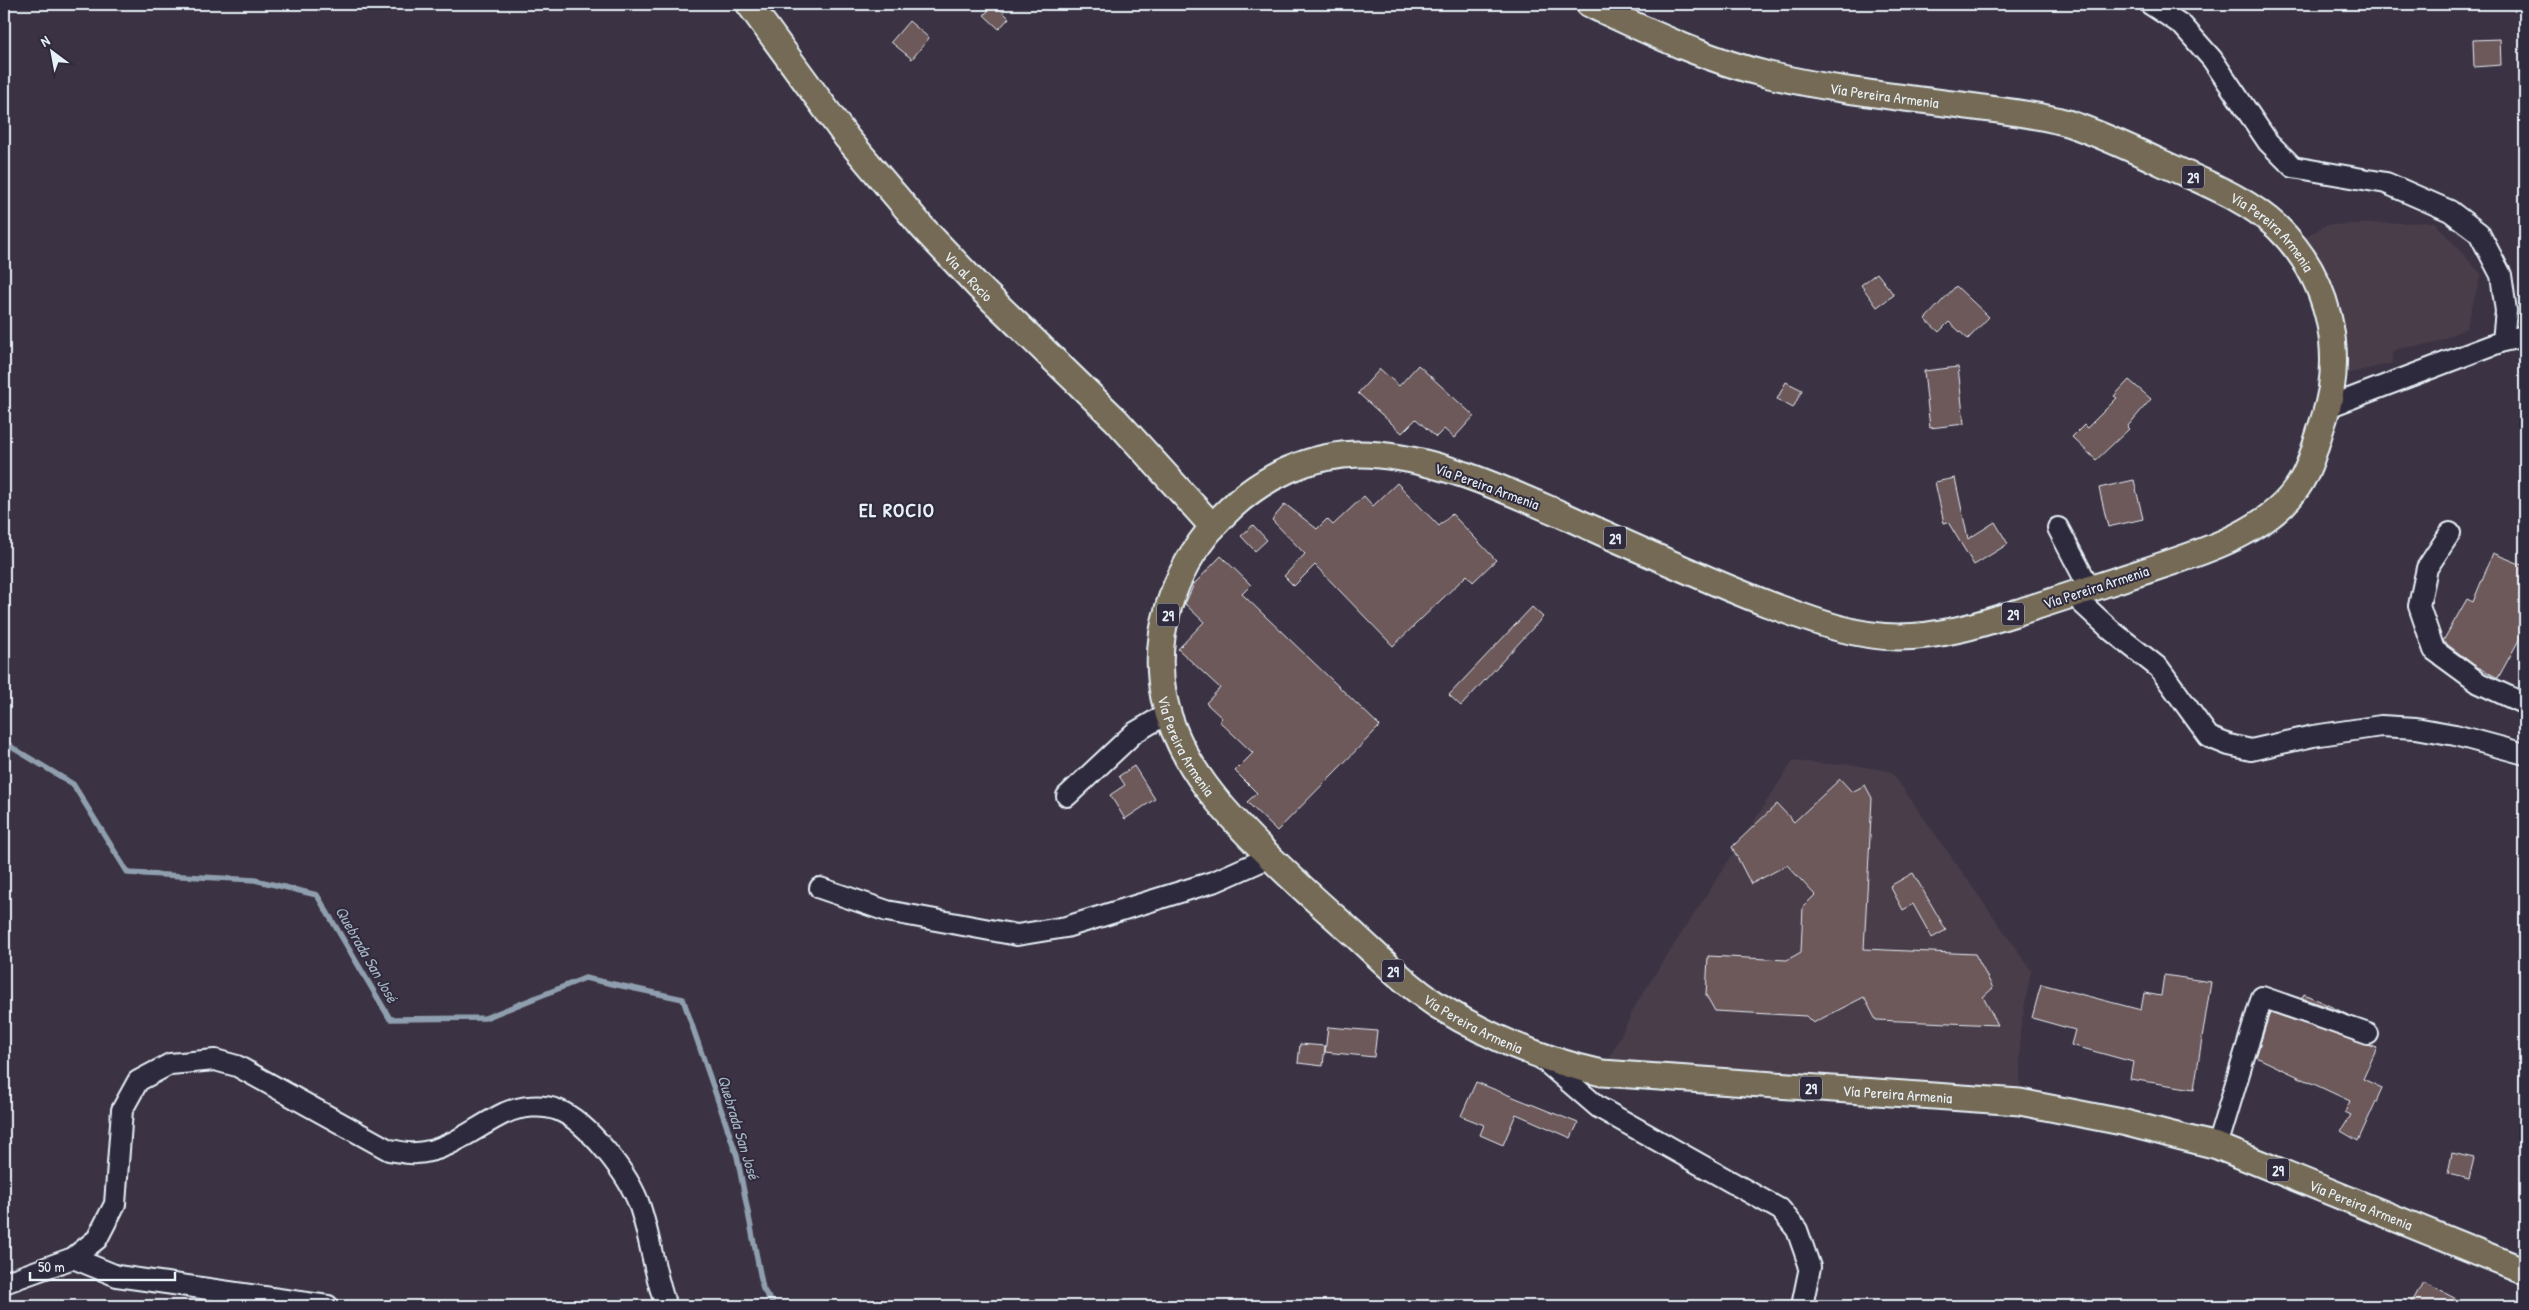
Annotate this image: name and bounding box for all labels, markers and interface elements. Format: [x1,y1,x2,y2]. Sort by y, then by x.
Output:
north arrow [28,28,78,78]
text: N [37,30,54,51]
street label: Vía Pereira Armenia [1828,77,1940,113]
road number: 29 [2182,166,2204,188]
street label: Vía Pereira Armenia [2227,186,2319,276]
street label: Via al Rocio [939,246,998,306]
street label: Vía Pereira Armenia [1432,457,1542,515]
district label: EL ROCIO [859,496,935,523]
road number: 29 [1604,526,1626,550]
street label: Vía Pereira Armenia [2041,560,2152,614]
road number: 29 [2002,602,2024,626]
road number: 29 [1157,604,1179,626]
street label: Vía Pereira Armenia [1153,694,1220,800]
water label: Quebrada San José [331,902,404,1007]
road number: 29 [1382,959,1404,982]
street label: Vía Pereira Armenia [1419,988,1526,1058]
water label: Quebrada San José [713,1072,765,1182]
road number: 29 [1800,1076,1822,1100]
street label: Vía Pereira Armenia [1842,1079,1953,1108]
road number: 29 [2267,1158,2289,1182]
street label: Vía Pereira Armenia [2306,1174,2416,1235]
scale bar [30,1250,175,1282]
text: 50 m [38,1256,65,1277]

